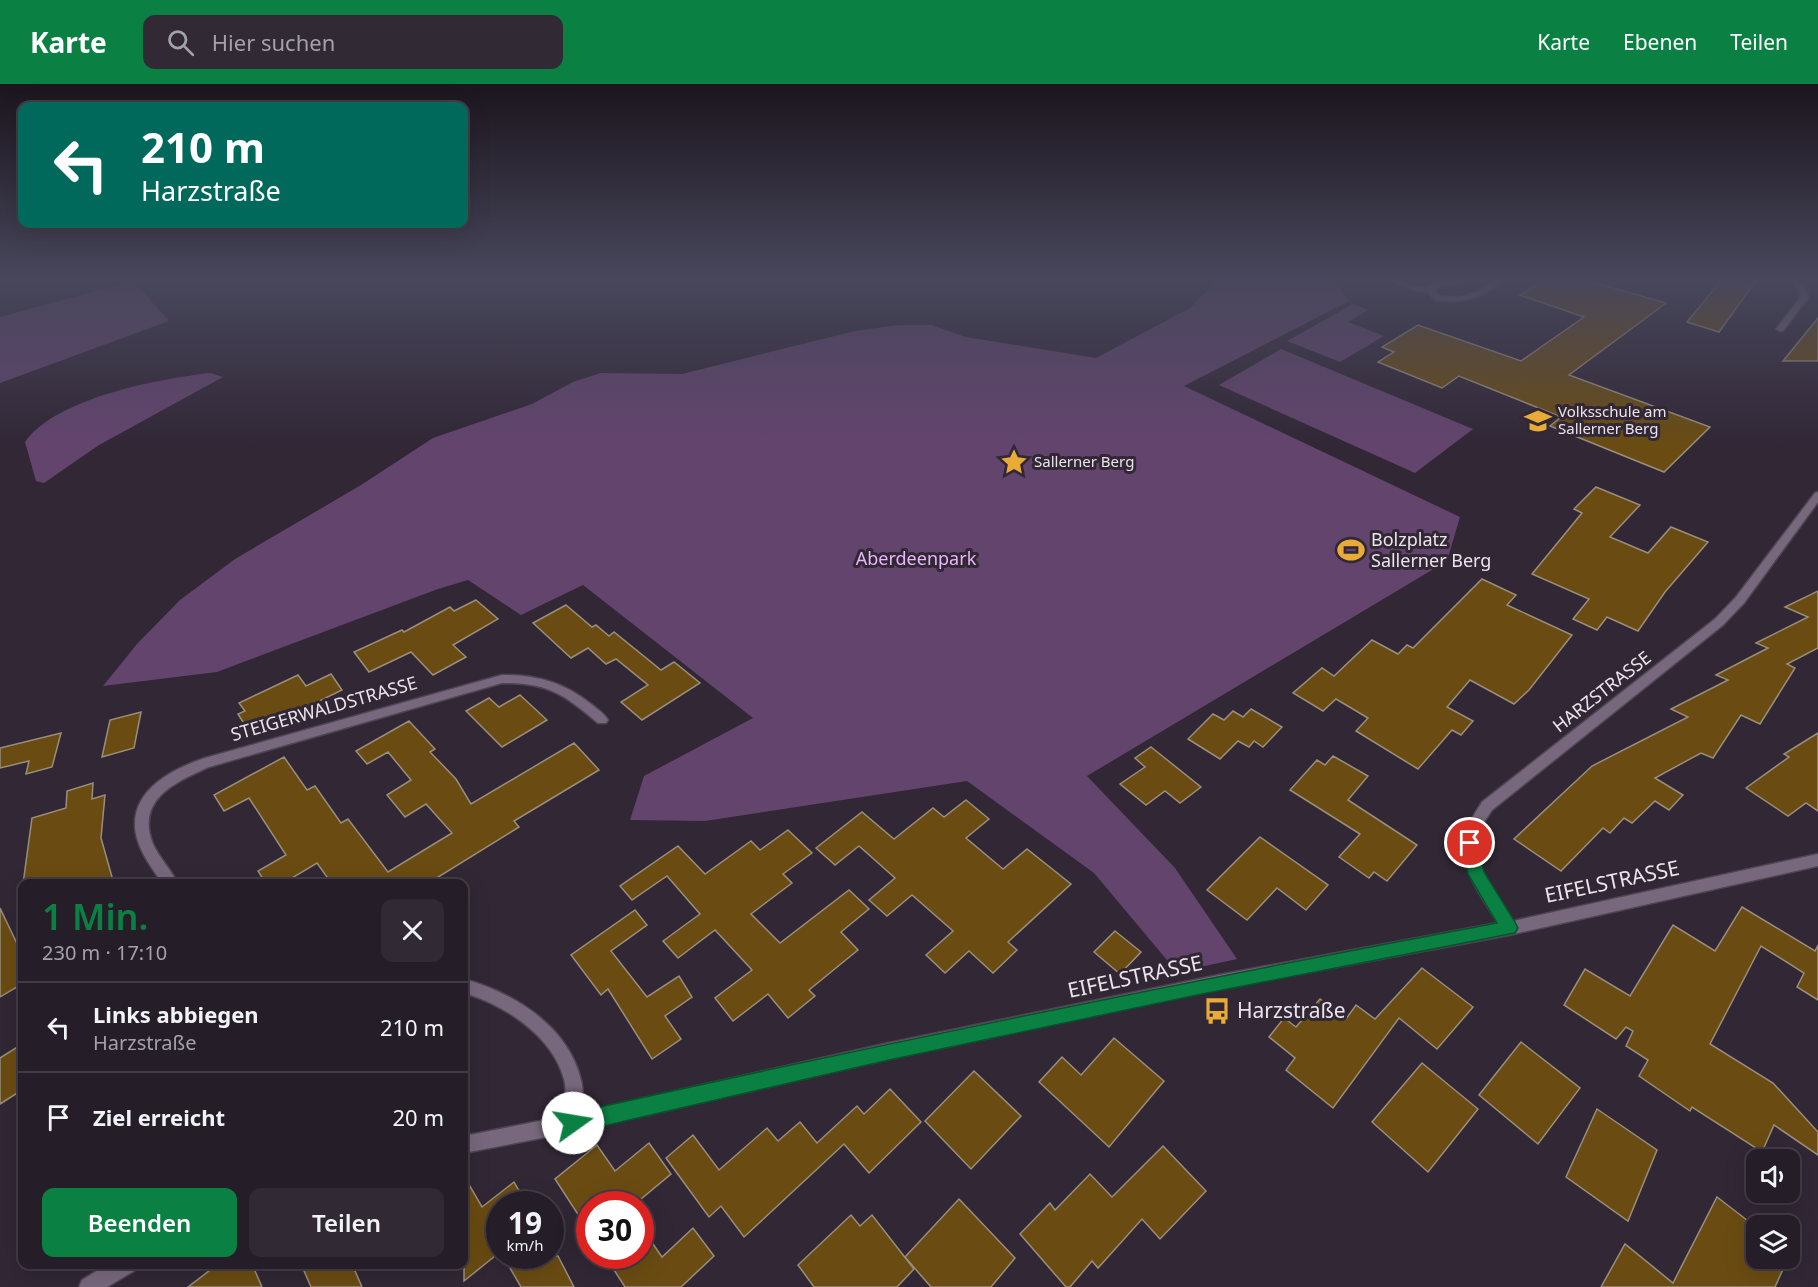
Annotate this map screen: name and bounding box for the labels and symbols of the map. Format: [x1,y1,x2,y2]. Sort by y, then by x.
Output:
place label: Volksschule am Sallerner Berg [1558,401,1666,438]
school or university icon: Volksschule am Sallerner Berg [1523,406,1553,436]
place icon: Sallerner Berg [999,447,1029,477]
place label: Sallerner Berg [1034,451,1134,471]
place label: Bolzplatz Sallerner Berg [1371,527,1491,572]
sports icon: Bolzplatz Sallerner Berg [1336,535,1366,565]
park label: Aberdeenpark [856,546,977,570]
street label: HARZSTRASSE [1547,645,1656,737]
street label: STEIGERWALDSTRASSE [228,670,420,746]
pin [1444,817,1495,868]
street label: EIFELSTRASSE [1542,853,1682,909]
street label: EIFELSTRASSE [1065,948,1205,1004]
bus stop icon: Harzstraße [1202,996,1232,1026]
place label: Harzstraße [1237,996,1346,1024]
position arrow [541,1091,605,1155]
speed limit sign: 30 [576,1191,654,1269]

